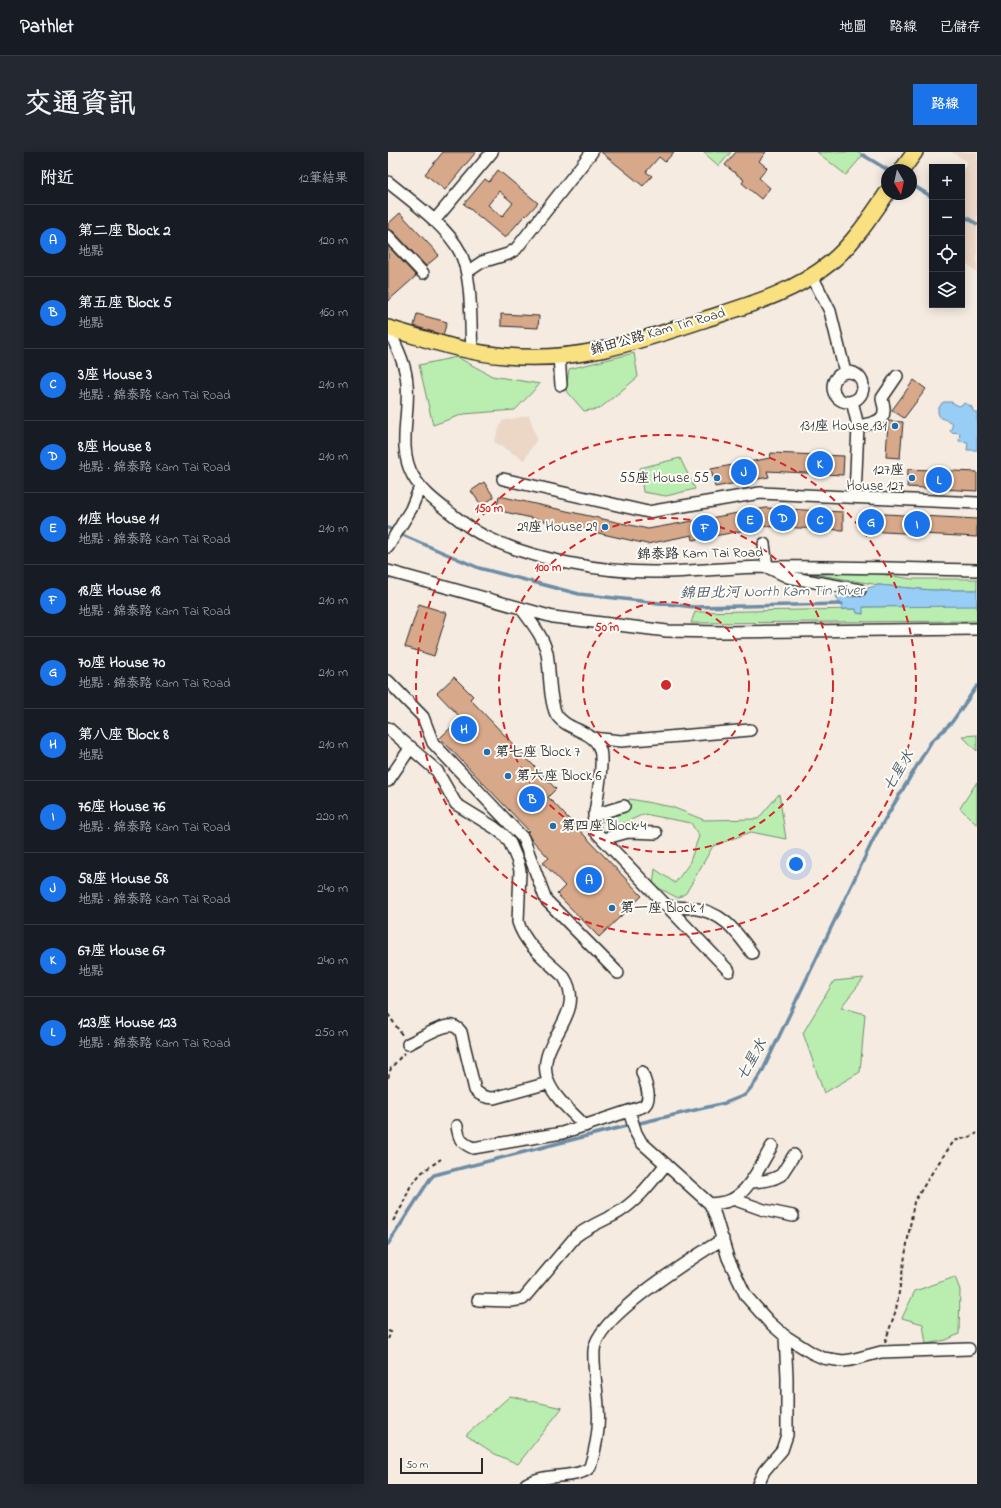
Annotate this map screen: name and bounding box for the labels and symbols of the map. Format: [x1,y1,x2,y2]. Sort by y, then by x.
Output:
north arrow [881,164,917,200]
street label: 錦田公路 Kam Tin Road [588,303,728,361]
place label: 131座 House 131 [800,416,888,437]
marker: 131座 House 131 [890,421,900,431]
pin: K [807,449,833,479]
pin: J [731,457,757,487]
place label: 127座 House 127 [847,460,904,497]
pin: L [926,465,952,495]
place label: 55座 House 55 [619,468,709,489]
marker: 55座 House 55 [712,473,722,483]
marker: 127座 House 127 [907,473,917,483]
text: 150 m [475,500,504,518]
pin: D [770,503,796,533]
pin: E [737,505,763,535]
pin: C [807,505,833,535]
pin: G [858,507,884,537]
pin: I [904,509,930,539]
pin: F [692,513,718,543]
place label: 29座 House 29 [517,517,598,538]
marker: 29座 House 29 [600,522,610,532]
street label: 錦泰路 Kam Tai Road [637,542,763,566]
text: 100 m [535,559,562,577]
water label: 錦田北河 North Kam Tin River [680,579,867,605]
text: 50 m [595,619,620,637]
centre of rings [659,678,673,692]
pin: H [451,714,477,744]
place label: 第七座 Block 7 [495,742,581,763]
water label: 七星水 [878,745,921,796]
marker: 第七座 Block 7 [482,747,492,757]
place label: 第六座 Block 6 [516,766,602,787]
marker: 第六座 Block 6 [503,771,513,781]
pin: B [519,784,545,814]
place label: 第四座 Block 4 [561,816,647,837]
marker: 第四座 Block 4 [548,821,558,831]
your location [786,854,806,874]
pin: A [576,865,602,895]
place label: 第一座 Block 1 [620,898,705,919]
marker: 第一座 Block 1 [607,903,617,913]
water label: 七星水 [731,1034,773,1085]
scale bar [400,1456,483,1475]

